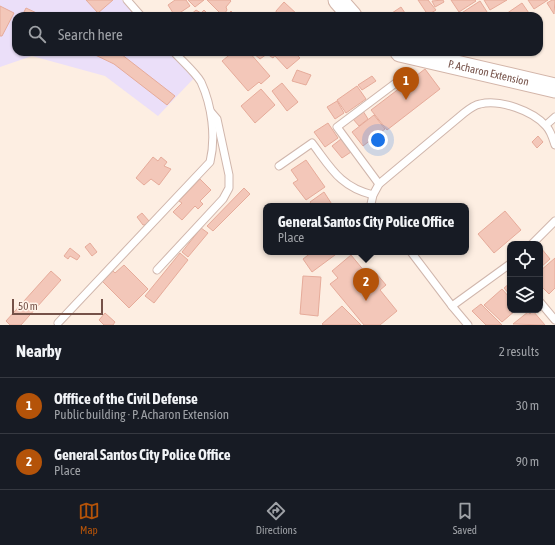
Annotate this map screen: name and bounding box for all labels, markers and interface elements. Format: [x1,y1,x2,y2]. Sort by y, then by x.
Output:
search box [12,12,543,56]
icon: search [26,23,48,45]
text: Search here [58,26,123,43]
street label: P. Acharon Extension [447,57,530,88]
pin: 1 [393,67,419,100]
your location [368,130,388,150]
popup [263,203,469,255]
text: General Santos City Police Office [278,213,454,230]
text: Place [278,230,304,245]
map controls [507,241,543,313]
button: locate [507,241,543,277]
pin: 2 [353,268,379,301]
button: layers [507,277,543,313]
scale bar [12,297,103,316]
text: 50 m [18,300,38,312]
text: Nearby [16,341,62,361]
text: 2 results [499,344,539,359]
text: Offfice of the Civil Defense [54,390,198,407]
text: 1 [26,398,32,413]
text: 30 m [516,398,539,413]
text: Public building · P. Acharon Extension [54,407,229,422]
text: General Santos City Police Office [54,446,231,463]
text: 2 [26,454,32,469]
text: 90 m [516,454,539,469]
text: Place [54,463,81,478]
tab: Map [78,500,100,536]
tab: Directions [256,500,297,536]
tab: Saved [453,500,477,536]

